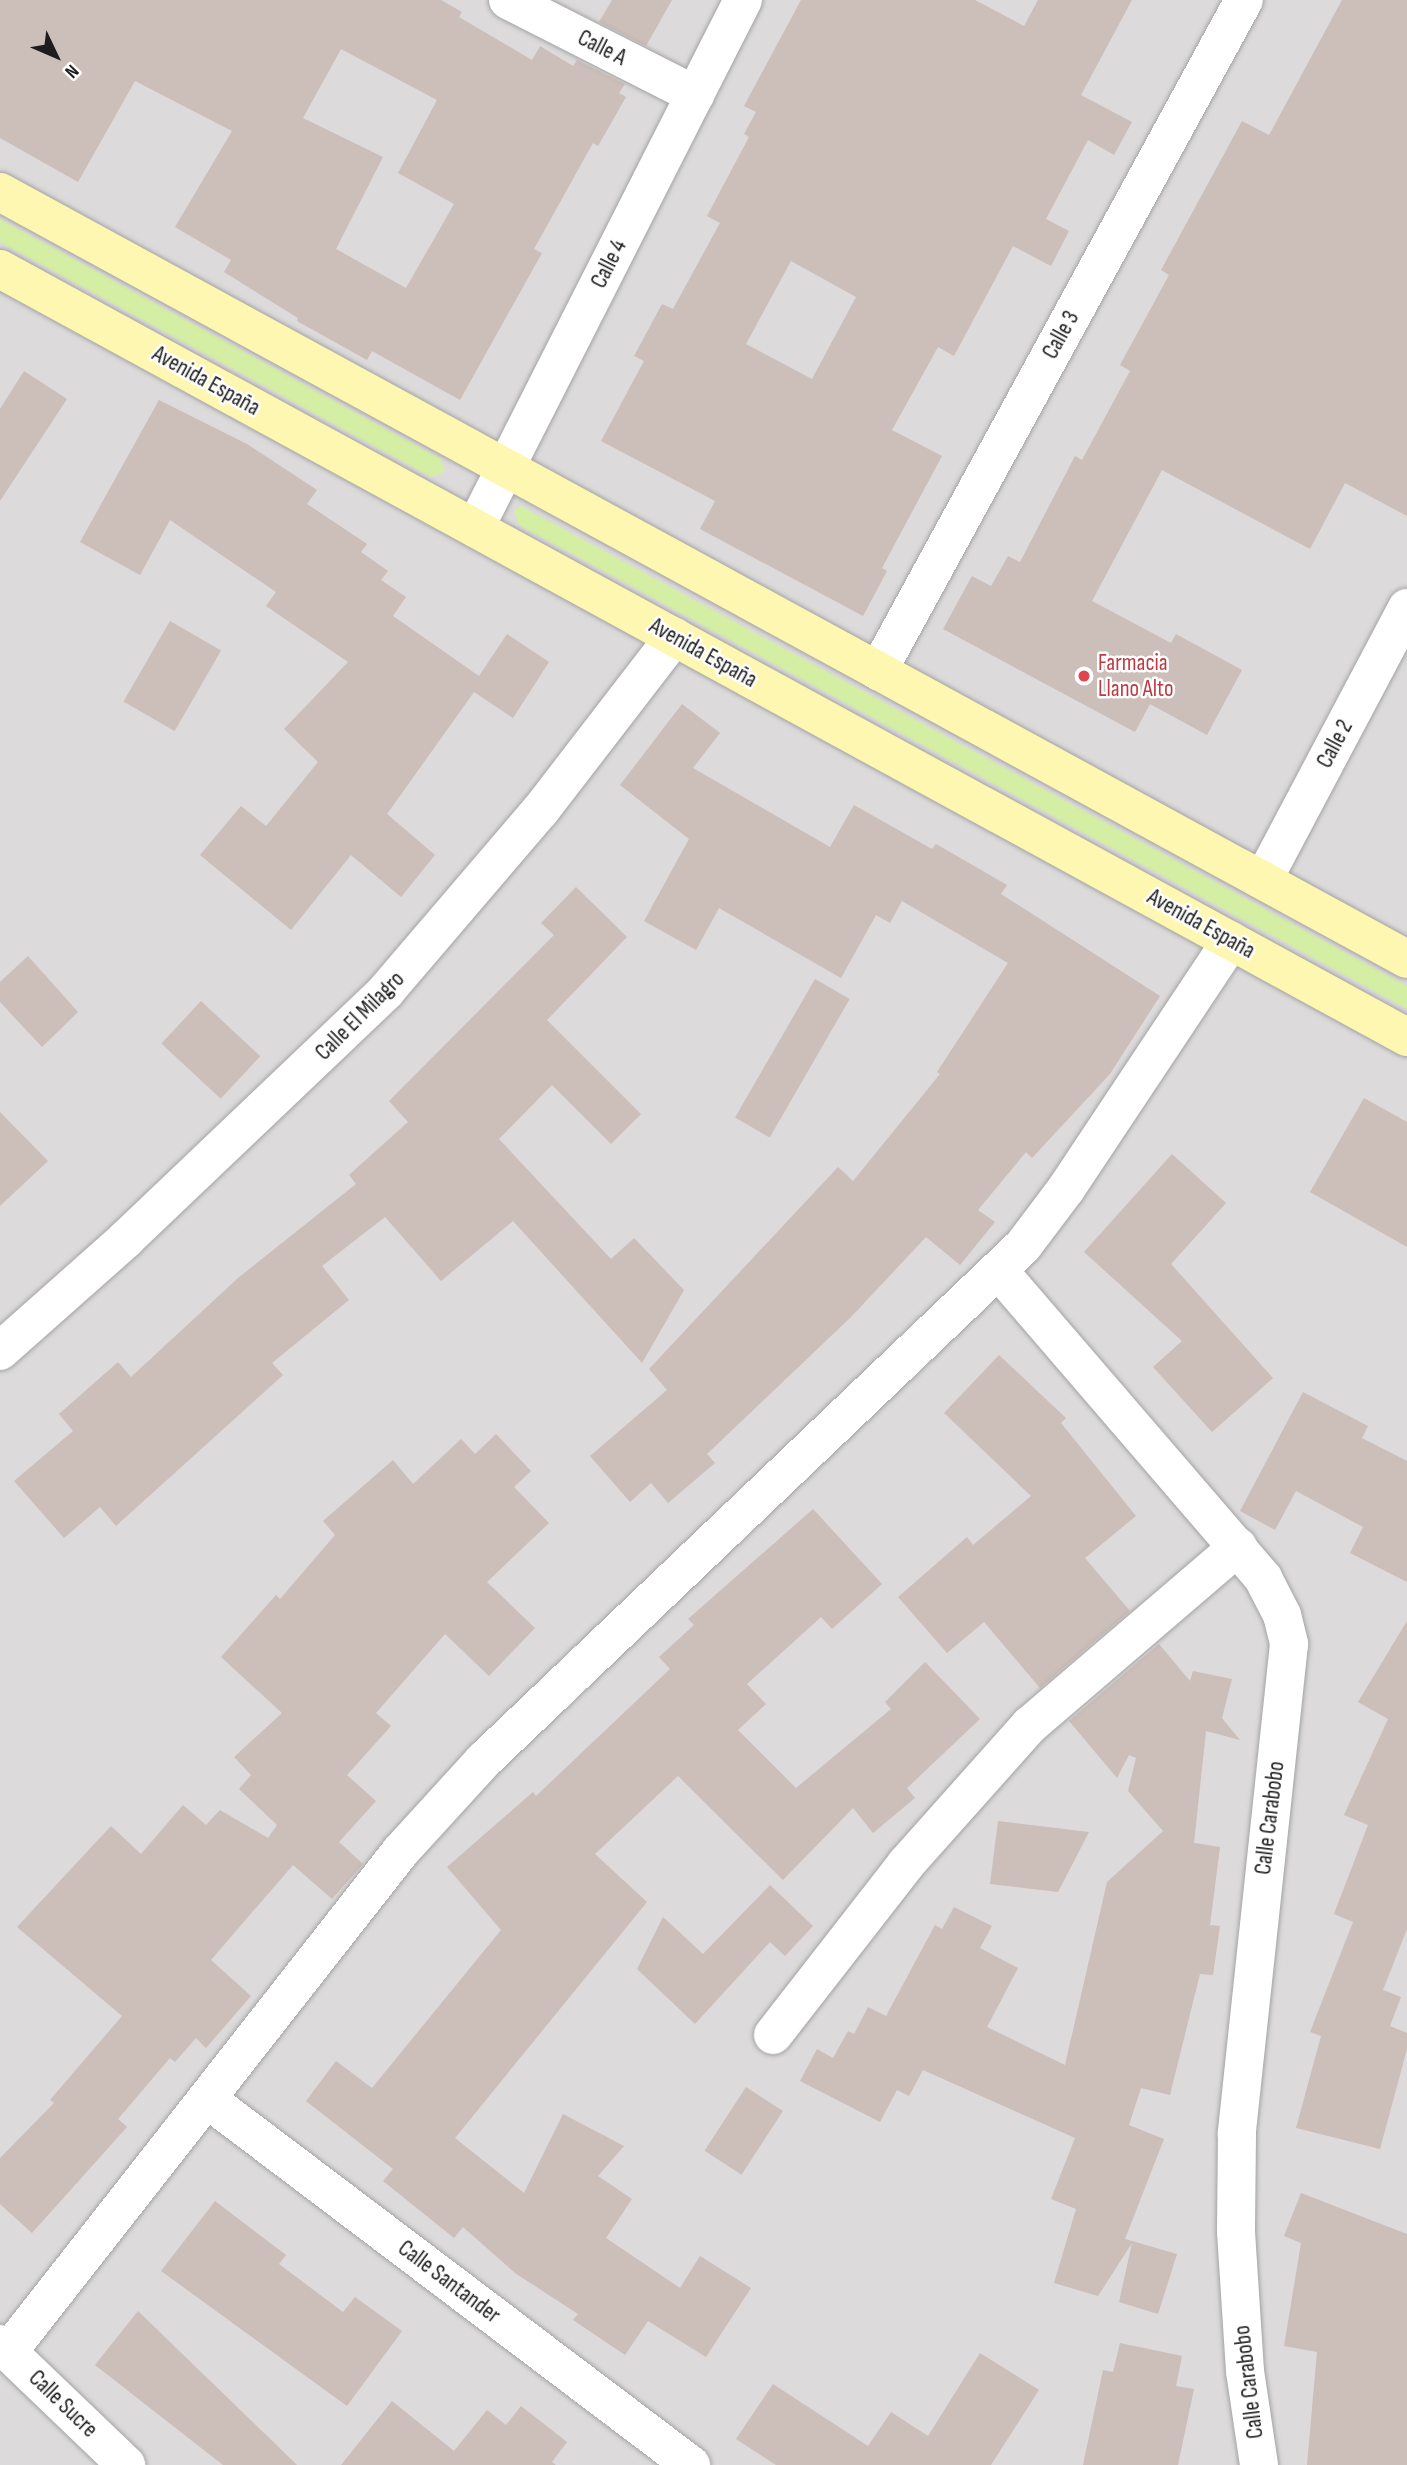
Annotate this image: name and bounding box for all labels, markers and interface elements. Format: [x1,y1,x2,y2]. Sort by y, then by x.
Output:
north arrow [21,21,91,91]
street label: Calle A [573,24,631,72]
text: N [60,59,83,83]
street label: Calle 4 [585,235,633,293]
street label: Calle 3 [1037,306,1085,364]
street label: Avenida España [147,340,265,422]
street label: Avenida España [644,612,762,694]
place label: Farmacia Llano Alto [1098,649,1173,703]
marker: Farmacia Llano Alto [1076,668,1092,684]
street label: Calle 2 [1311,715,1359,773]
street label: Avenida España [1142,883,1260,965]
street label: Calle El Milagro [310,966,410,1066]
street label: Calle Carabobo [1249,1760,1291,1876]
street label: Calle Santander [392,2235,506,2329]
street label: Calle Carabobo [1228,2324,1270,2440]
street label: Calle Sucre [23,2365,103,2443]

